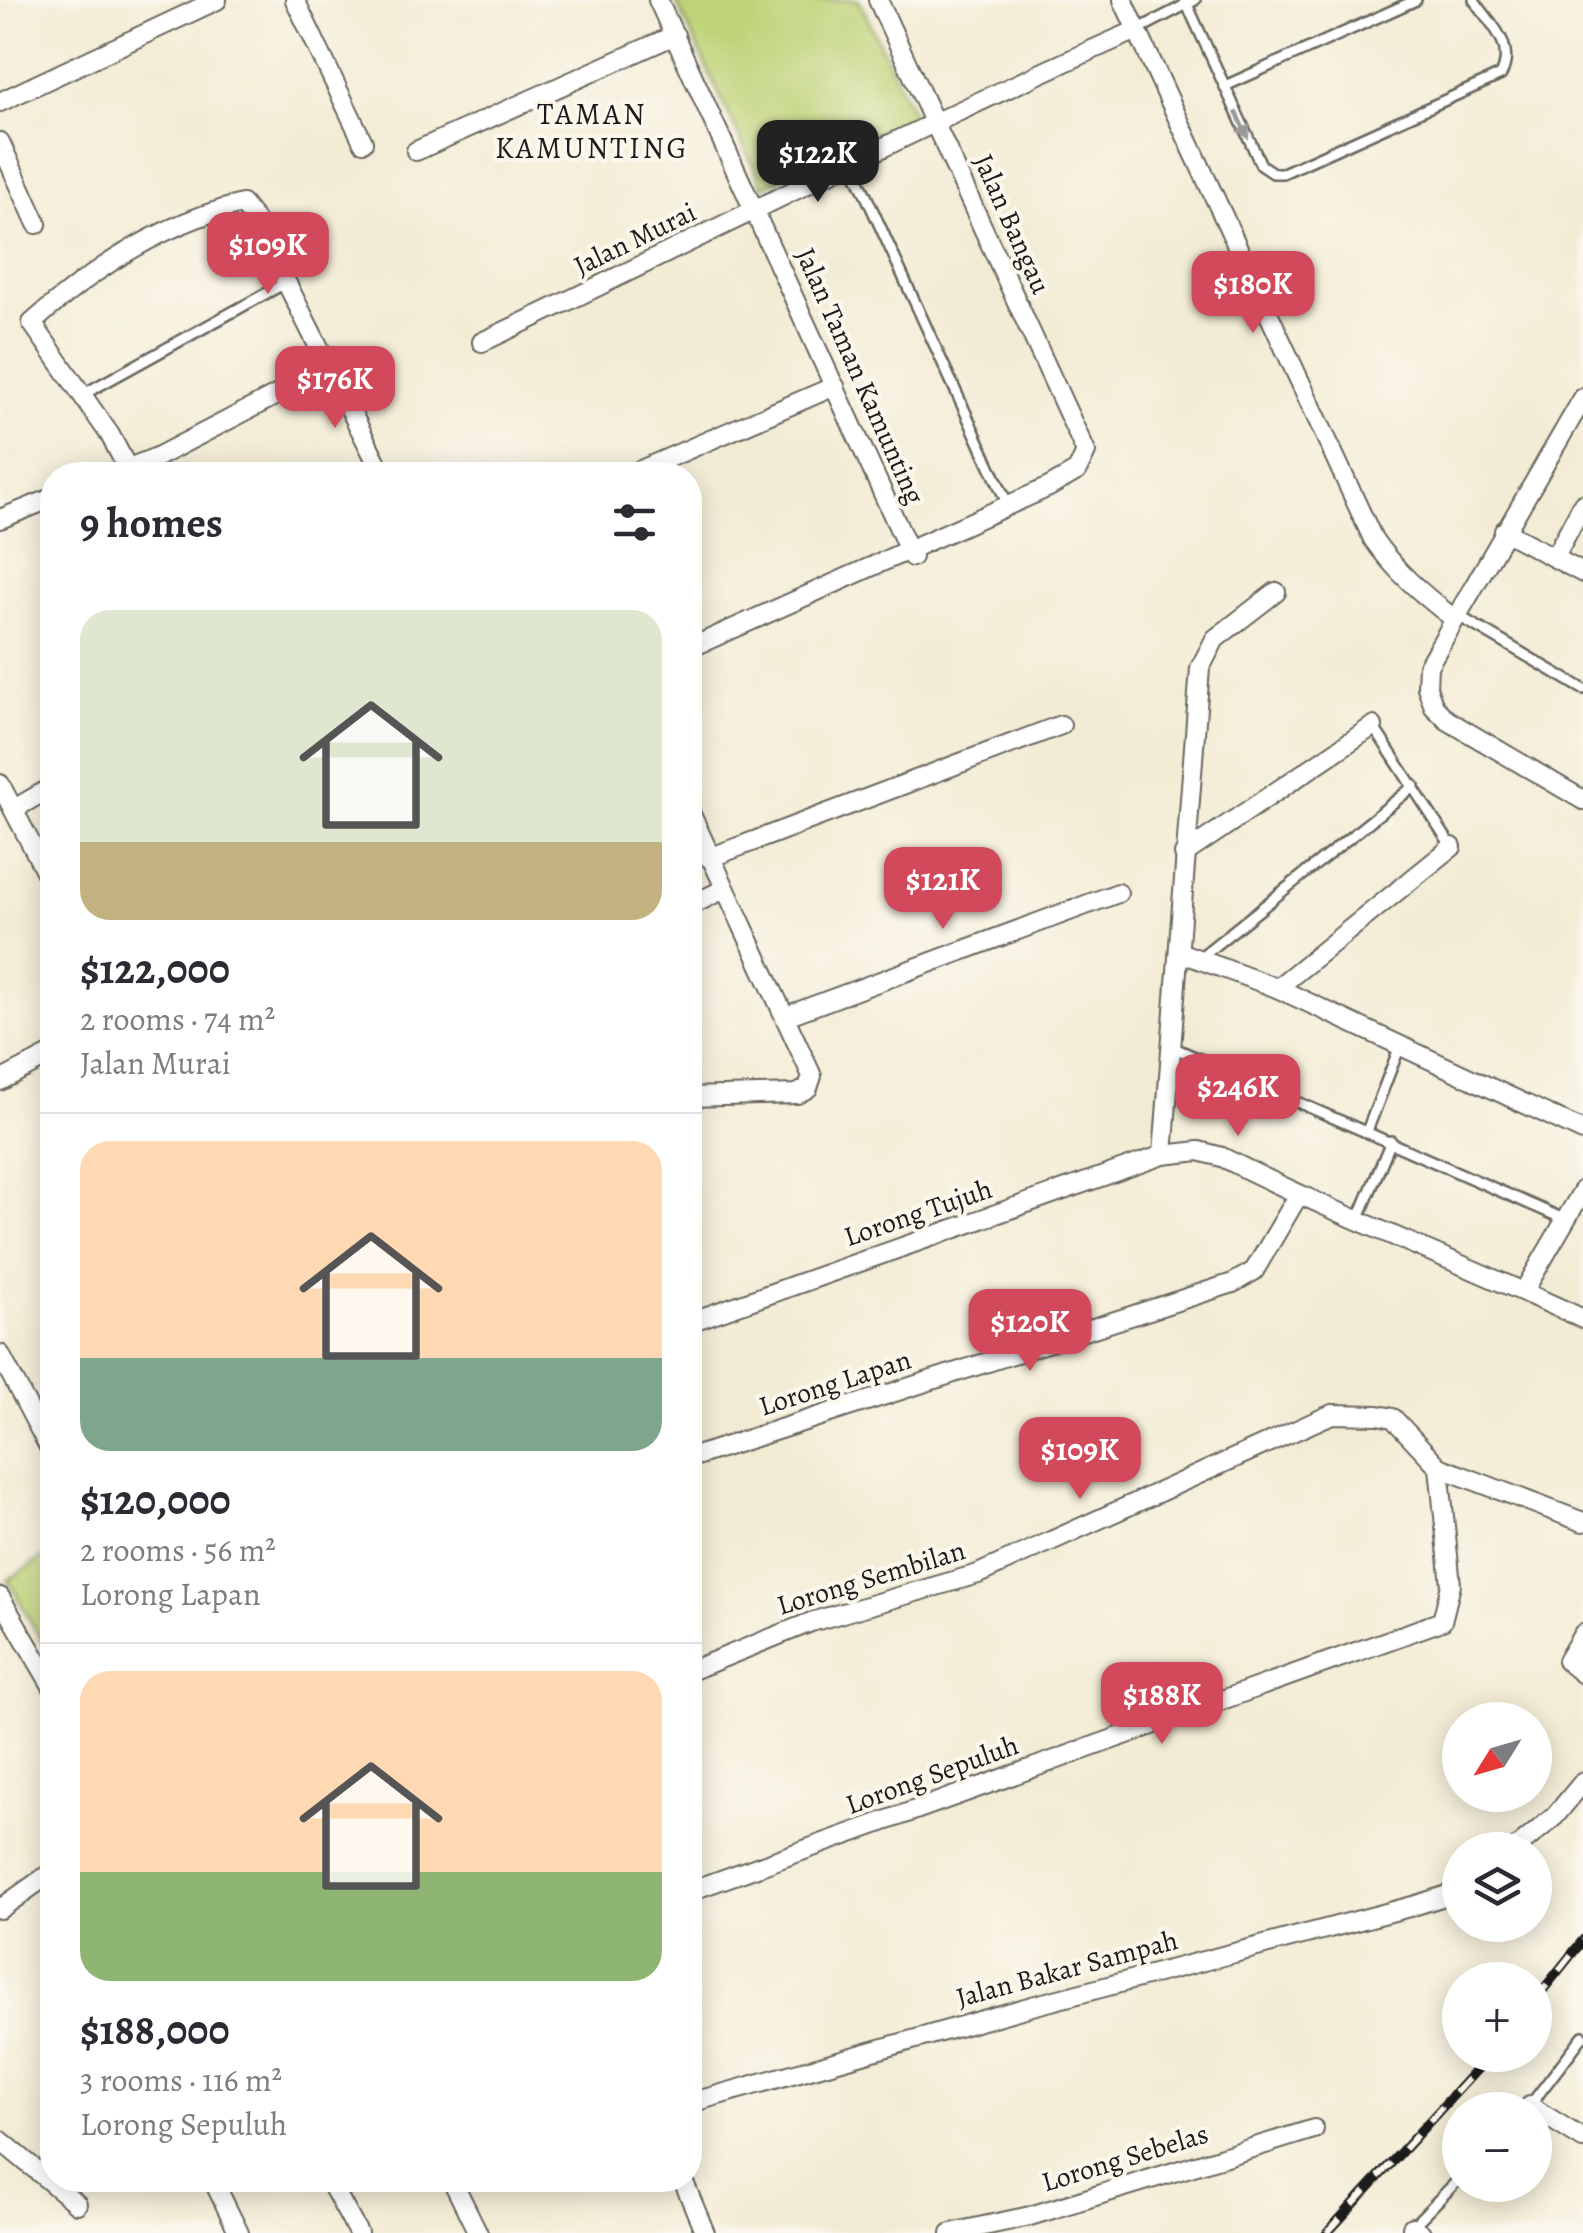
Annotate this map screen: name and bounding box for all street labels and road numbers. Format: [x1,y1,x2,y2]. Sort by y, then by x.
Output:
street label: Jalan Bangau [964,148,1060,301]
street label: Jalan Murai [567,193,703,285]
street label: Jalan Taman Kamunting [786,242,934,510]
street label: Lorong Tujuh [839,1170,997,1256]
street label: Lorong Lapan [754,1341,916,1425]
street label: Lorong Sembilan [772,1531,970,1625]
street label: Lorong Sepuluh [840,1726,1024,1824]
street label: Jalan Bakar Sampah [952,1921,1182,2017]
street label: Lorong Sebelas [1037,2115,1213,2201]

